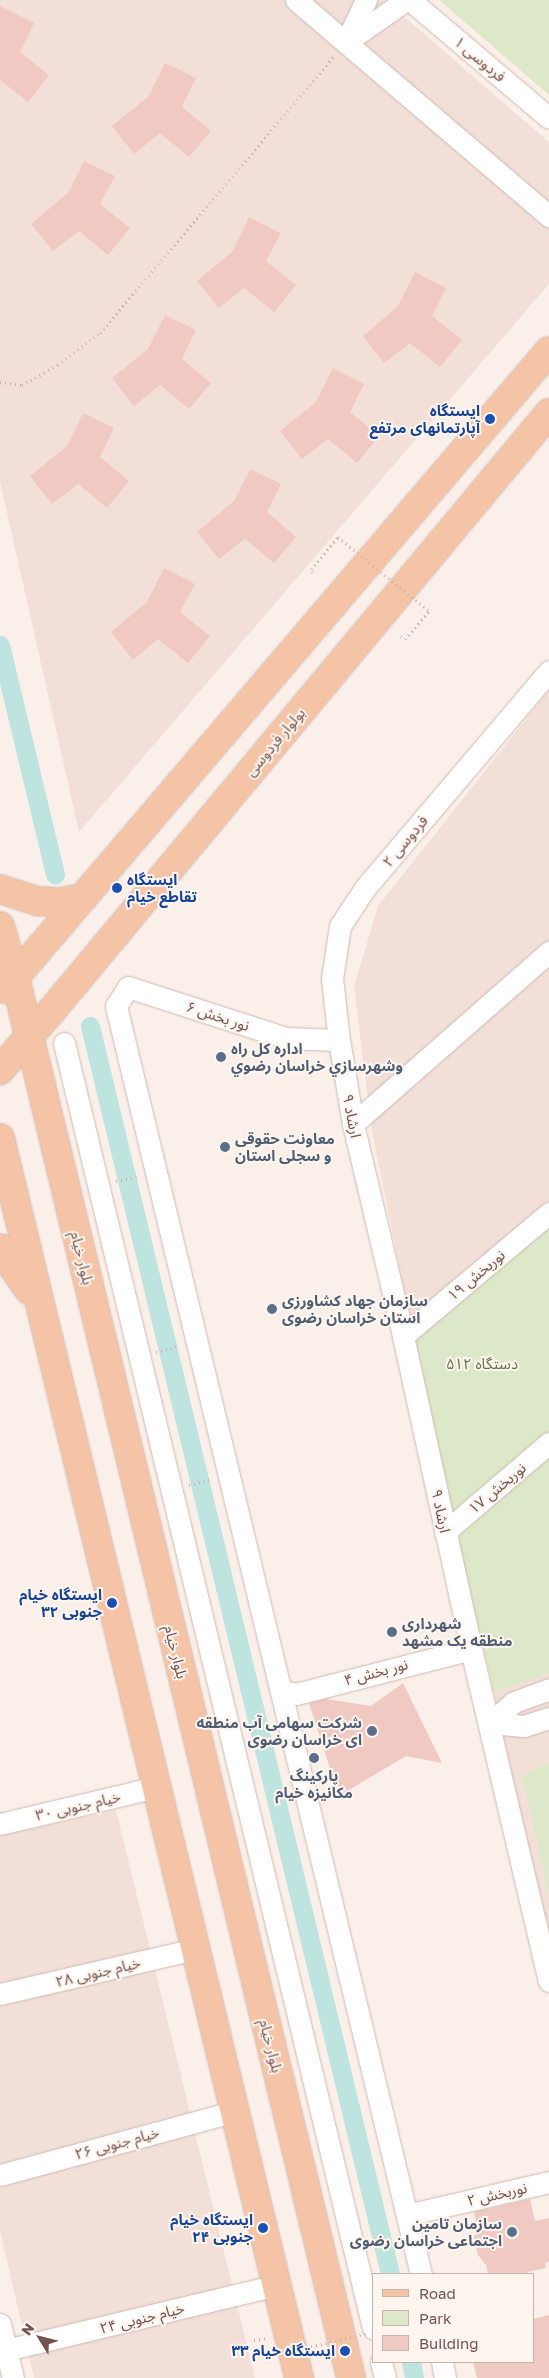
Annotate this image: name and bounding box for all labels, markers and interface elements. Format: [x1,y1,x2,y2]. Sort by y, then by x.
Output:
street label: فردوسی ۱ [451,32,509,86]
place label: ایستگاه آپارتمانهای مرتفع [370,401,480,436]
marker: ایستگاه آپارتمانهای مرتفع [484,413,496,425]
street label: بولوار فردوسی [241,704,309,780]
street label: فردوسی ۲ [378,812,432,870]
place label: ایستگاه تقاطع خیام [127,870,197,905]
marker: ایستگاه تقاطع خیام [111,882,123,894]
street label: نور بخش ۶ [184,997,252,1035]
place label: اداره كل راه وشهرسازي خراسان رضوي [231,1039,403,1074]
marker: اداره كل راه وشهرسازي خراسان رضوي [215,1051,227,1063]
street label: ارشاد ۹ [339,1093,365,1139]
place label: معاونت حقوقی و سجلی استان [235,1129,335,1164]
marker: معاونت حقوقی و سجلی استان [219,1141,231,1153]
street label: بلوار خیام [67,1229,97,1287]
street label: نوربخش ۱۹ [444,1246,508,1304]
place label: سازمان جهاد کشاورزی استان خراسان رضوی [282,1291,428,1326]
marker: سازمان جهاد کشاورزی استان خراسان رضوی [266,1303,278,1315]
park label: ۵۱۲ دستگاه [446,1355,518,1373]
street label: نوربخش ۱۷ [465,1459,529,1517]
street label: ارشاد ۹ [428,1487,454,1535]
place label: ایستگاه خیام جنوبی ۳۲ [19,1585,102,1620]
marker: ایستگاه خیام جنوبی ۳۲ [106,1597,118,1609]
place label: شهرداری منطقه یک مشهد [402,1614,513,1649]
street label: بلوار خیام [161,1623,191,1681]
marker: شهرداری منطقه یک مشهد [386,1626,398,1638]
street label: نور بخش ۴ [342,1655,410,1689]
place label: شرکت سهامی آب منطقه ای خراسان رضوی [196,1713,362,1748]
marker: شرکت سهامی آب منطقه ای خراسان رضوی [366,1725,378,1737]
marker: پارکینگ مکانیزه خیام [308,1752,320,1764]
place label: پارکینگ مکانیزه خیام [275,1766,353,1801]
street label: خیام جنوبی ۳۰ [34,1787,122,1825]
street label: خیام جنوبی ۲۸ [54,1953,142,1991]
street label: بلوار خیام [256,2017,286,2075]
street label: خیام جنوبی ۲۶ [73,2123,161,2163]
street label: نوربخش ۲ [465,2178,529,2210]
place label: ایستگاه خیام جنوبی ۲۴ [170,2210,253,2245]
place label: سازمان تامین اجتماعی خراسان رضوی [350,2214,502,2249]
marker: ایستگاه خیام جنوبی ۲۴ [257,2222,269,2234]
marker: سازمان تامین اجتماعی خراسان رضوی [506,2226,518,2238]
legend [372,2273,534,2363]
text: Road [419,2284,456,2302]
street label: خیام جنوبی ۲۴ [98,2299,186,2337]
text: Park [419,2309,451,2327]
north arrow [15,2313,65,2363]
text: N [17,2320,37,2338]
text: Building [419,2334,479,2352]
place label: ایستگاه خیام ۳۳ [231,2342,335,2360]
marker: ایستگاه خیام ۳۳ [339,2345,351,2357]

